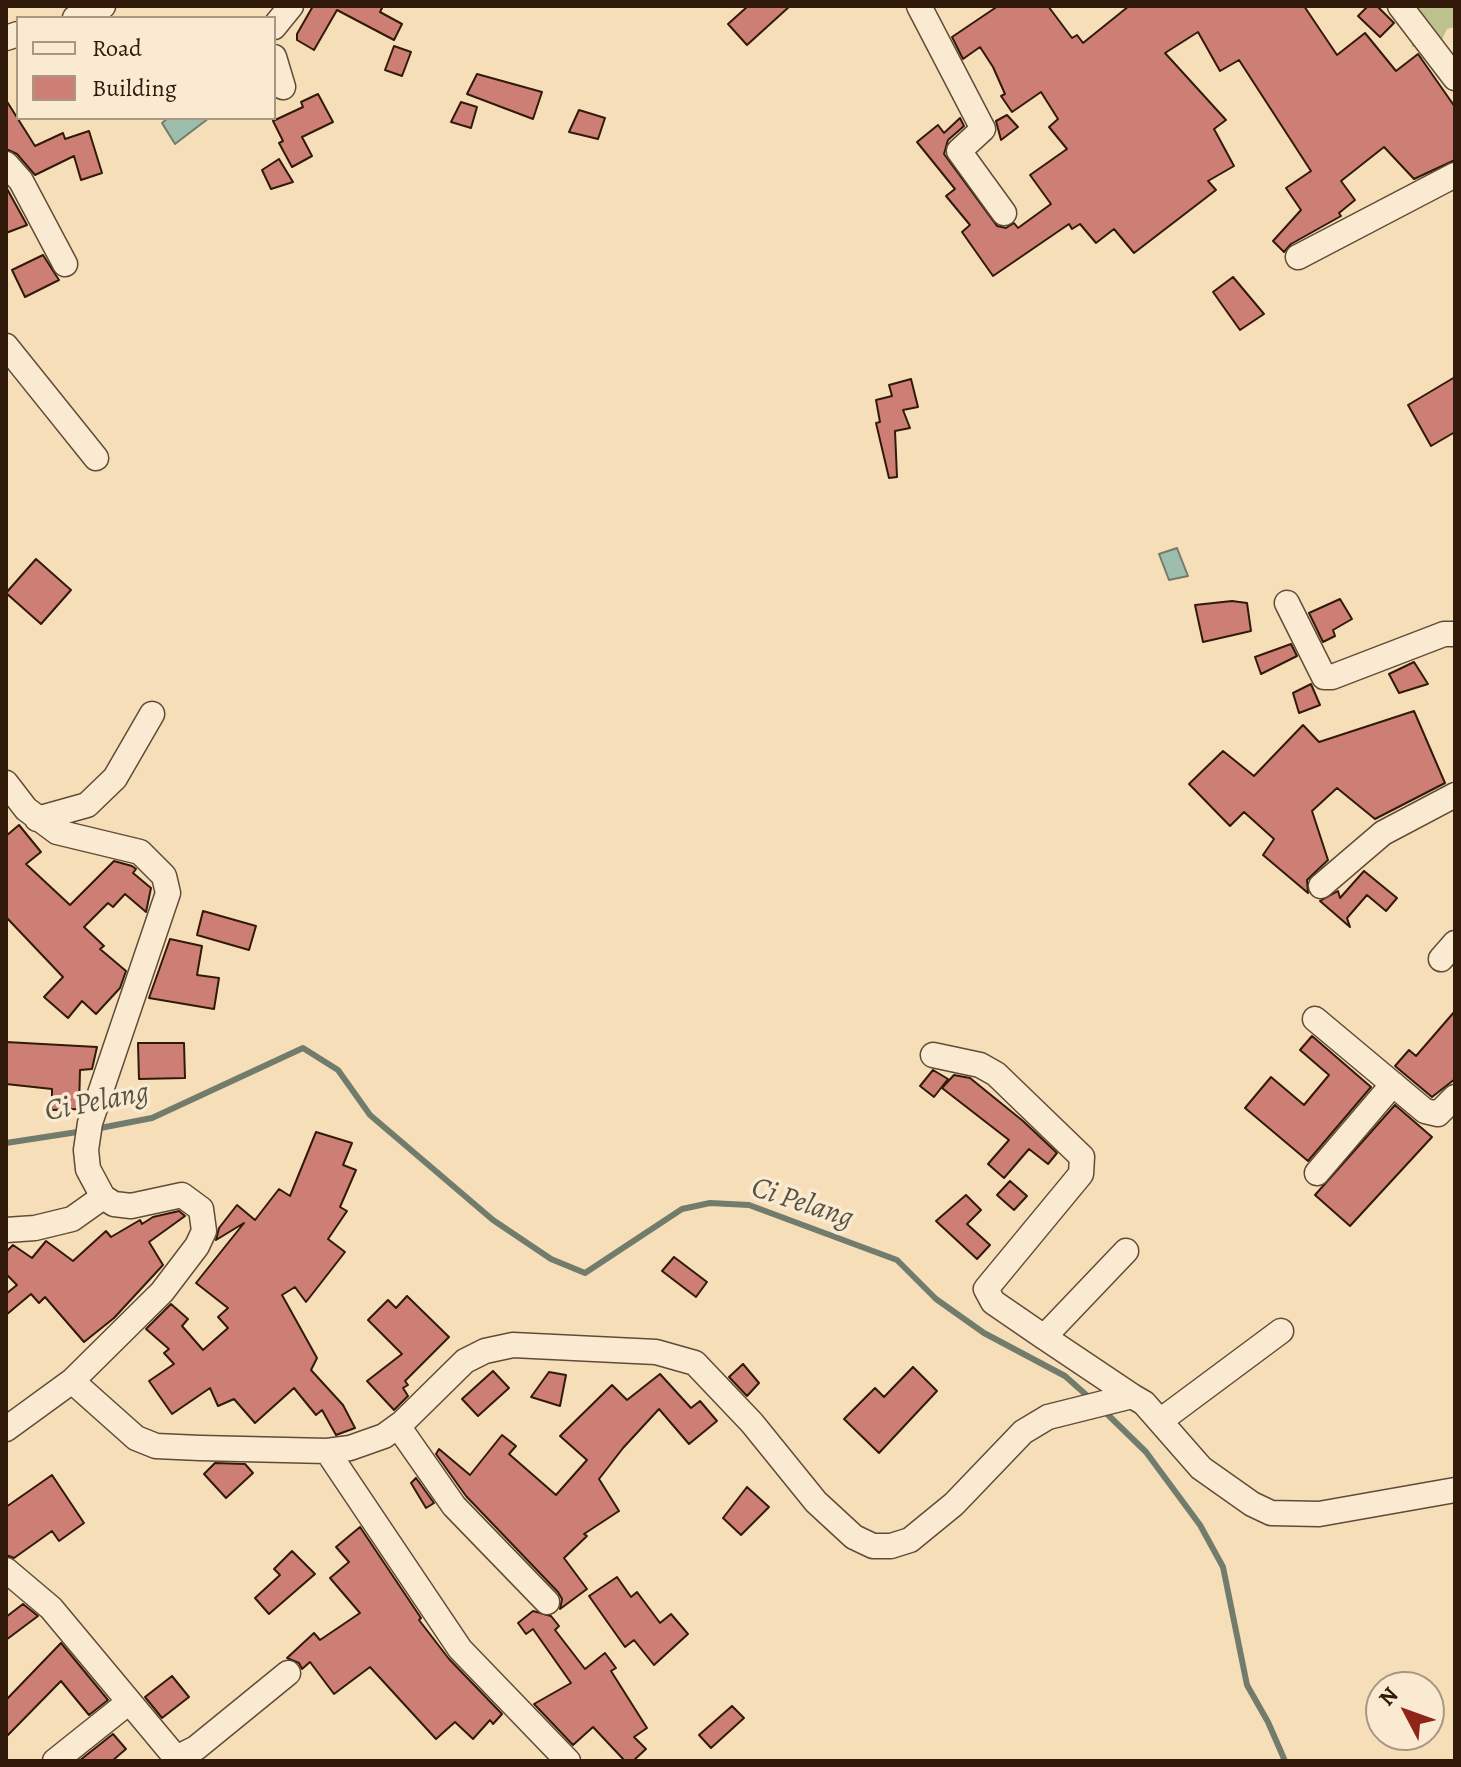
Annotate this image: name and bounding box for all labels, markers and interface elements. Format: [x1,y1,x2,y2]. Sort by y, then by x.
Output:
legend [16,16,276,120]
text: Road [92,32,142,64]
text: Building [92,72,177,104]
water label: Ci Pelang [42,1075,152,1131]
water label: Ci Pelang [746,1171,858,1237]
north arrow [1365,1671,1445,1751]
text: N [1372,1681,1405,1712]

